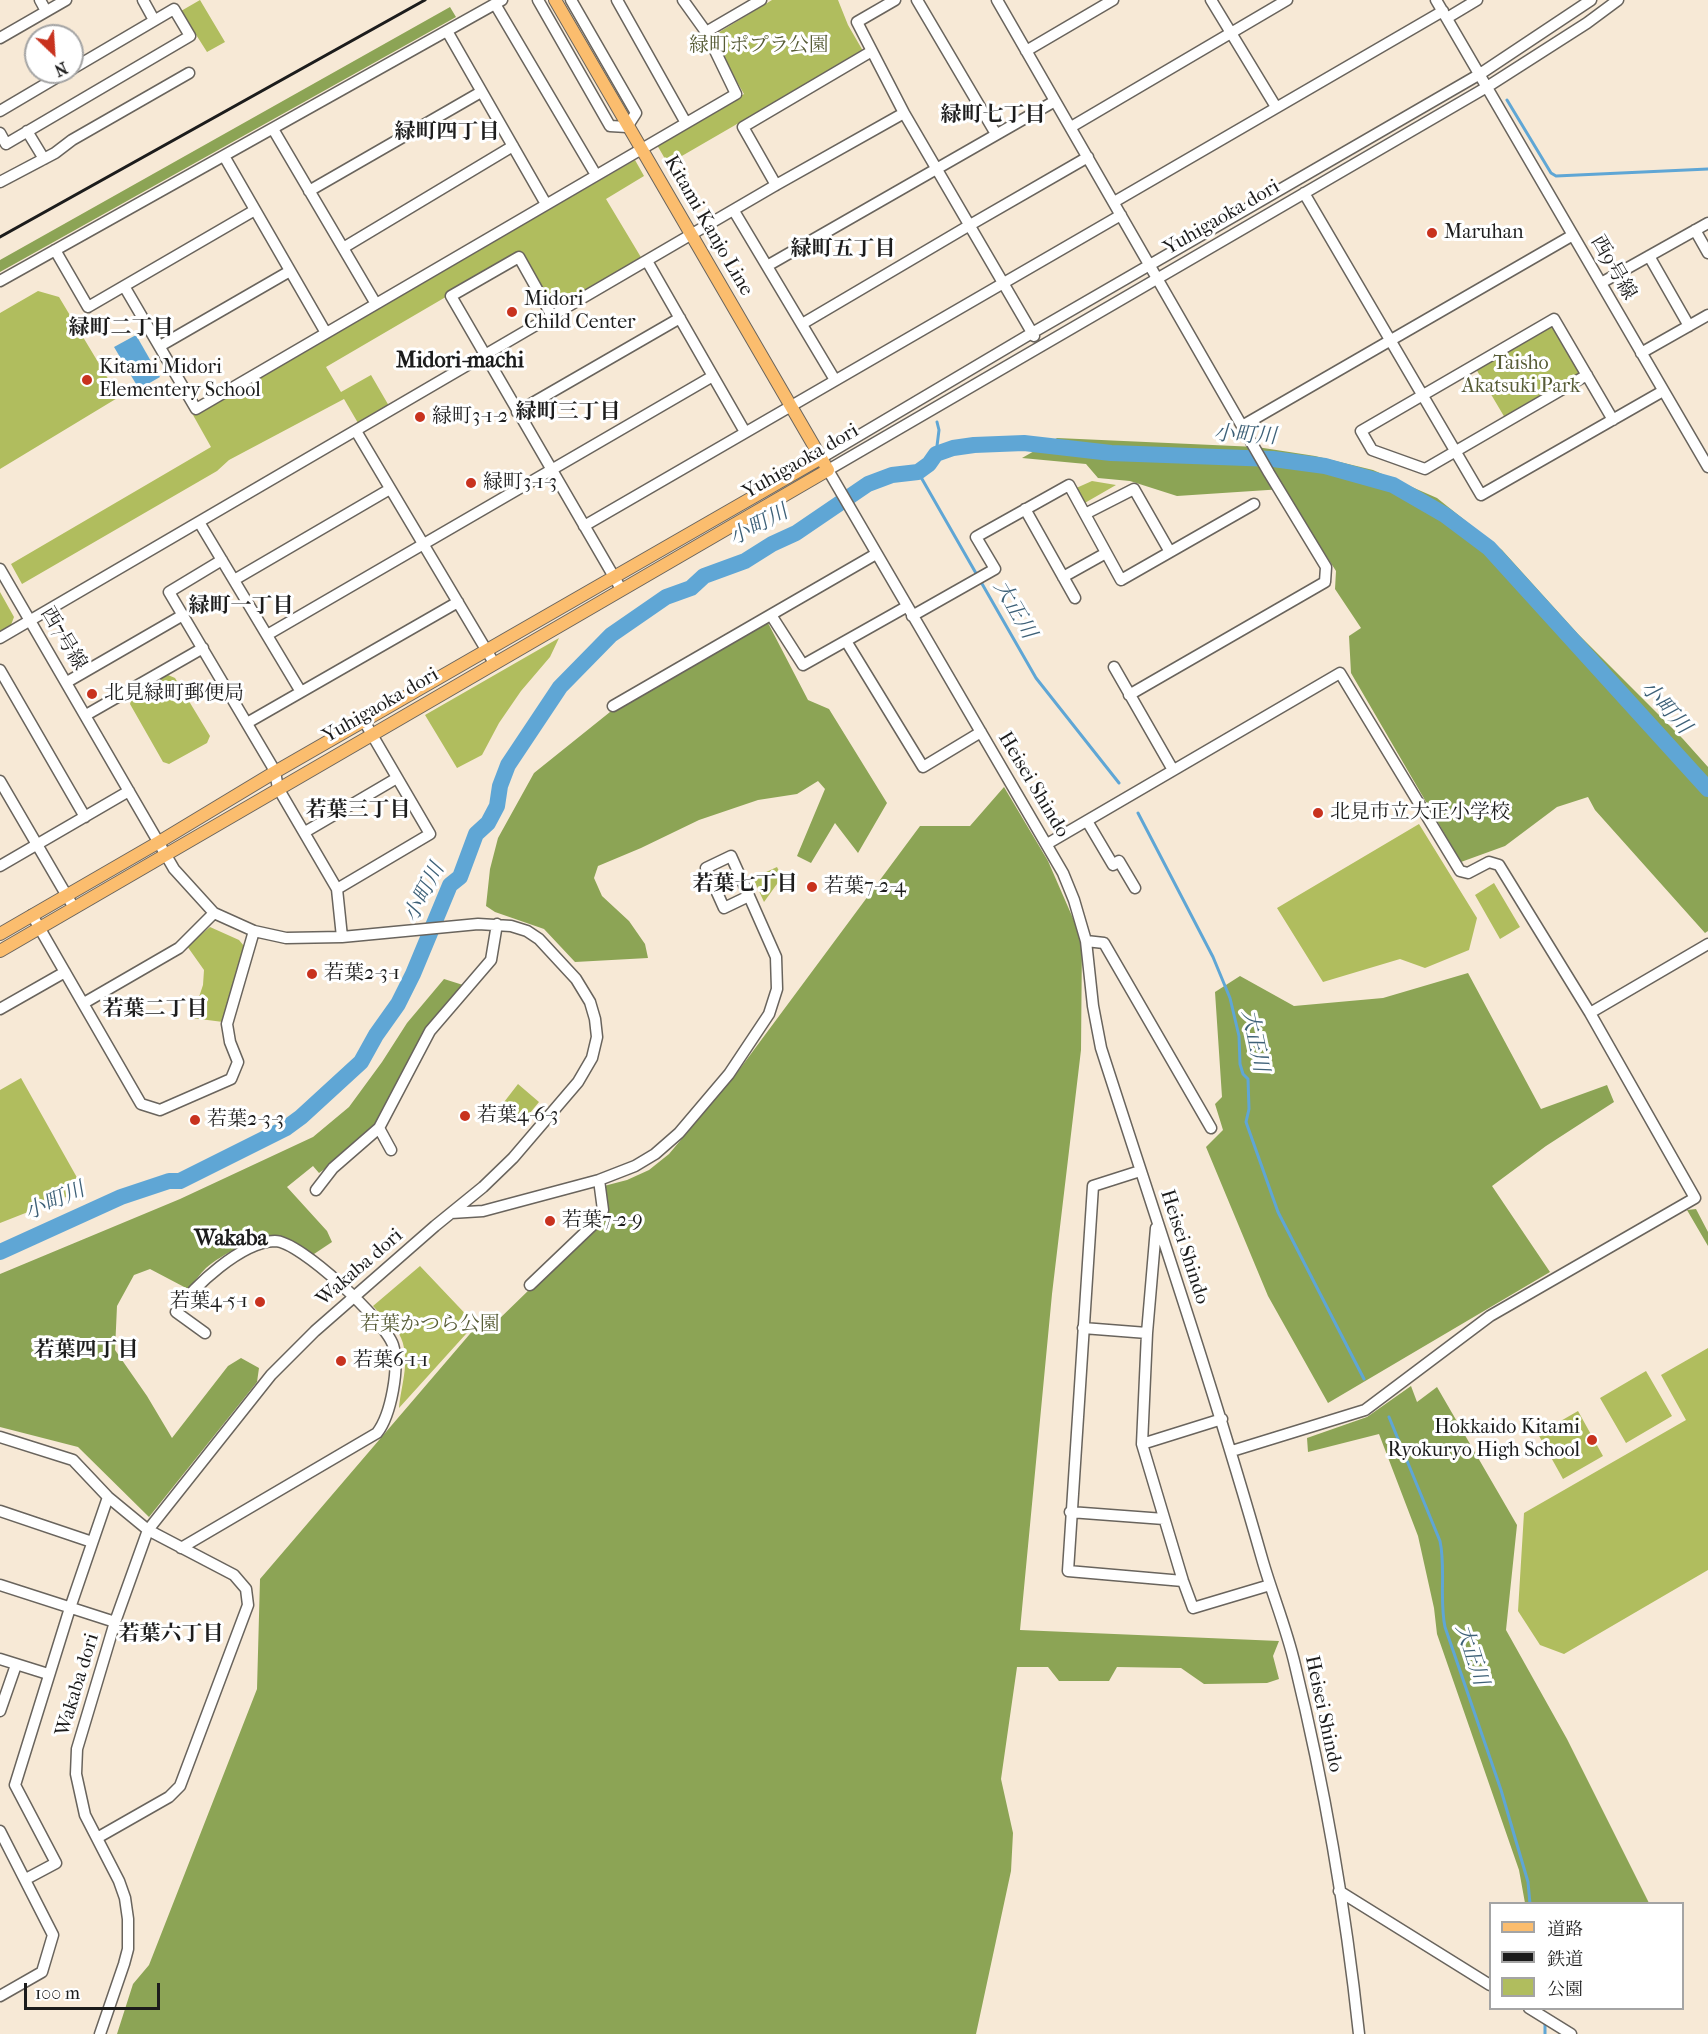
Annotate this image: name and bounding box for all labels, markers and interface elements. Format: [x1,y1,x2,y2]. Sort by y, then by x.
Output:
north arrow [24,24,84,84]
park label: 緑町ポプラ公園 [689,34,829,58]
text: N [51,58,70,80]
district label: 緑町七丁目 [941,103,1045,129]
district label: 緑町四丁目 [395,120,499,146]
street label: Kitami Kanjo Line [658,152,758,300]
street label: Yuhigaoka dori [1160,175,1284,261]
place label: Maruhan [1444,221,1524,245]
marker: Maruhan [1425,226,1439,240]
street label: 西9号線 [1585,231,1641,305]
district label: 緑町五丁目 [791,237,895,263]
place label: Midori Child Center [524,288,636,335]
marker: Midori Child Center [505,305,519,319]
district label: 緑町二丁目 [69,316,173,342]
district label: Midori-machi [396,349,524,375]
park label: Taisho Akatsuki Park [1462,352,1580,399]
place label: Kitami Midori Elementery School [99,356,261,403]
marker: Kitami Midori Elementery School [80,373,94,387]
district label: 緑町三丁目 [516,400,620,426]
place label: 緑町3-1-2 [432,405,508,429]
marker: 緑町3-1-2 [413,410,427,424]
street label: Yuhigaoka dori [739,419,863,505]
water label: 小町川 [1213,422,1277,450]
place label: 緑町3-1-3 [483,471,557,495]
marker: 緑町3-1-3 [464,476,478,490]
water label: 小町川 [725,500,793,552]
water label: 大正川 [987,576,1041,644]
district label: 緑町一丁目 [189,594,293,620]
street label: 西7号線 [35,603,91,675]
street label: Yuhigaoka dori [319,663,443,749]
water label: 小町川 [1635,676,1695,740]
place label: 北見緑町郵便局 [104,682,244,706]
marker: 北見緑町郵便局 [85,687,99,701]
street label: Heisei Shindo [992,728,1074,842]
district label: 若葉三丁目 [306,798,410,824]
place label: 北見市立大正小学校 [1330,801,1510,825]
marker: 北見市立大正小学校 [1311,806,1325,820]
water label: 小町川 [399,859,451,927]
district label: 若葉七丁目 [693,872,797,898]
place label: 若葉7-2-4 [824,875,906,899]
marker: 若葉7-2-4 [805,880,819,894]
place label: 若葉2-3-1 [324,962,400,986]
marker: 若葉2-3-1 [305,967,319,981]
district label: 若葉二丁目 [103,997,207,1023]
water label: 大正川 [1235,1008,1273,1074]
place label: 若葉4-6-3 [477,1104,558,1128]
place label: 若葉2-3-3 [207,1108,284,1132]
marker: 若葉4-6-3 [458,1109,472,1123]
marker: 若葉2-3-3 [188,1113,202,1127]
water label: 小町川 [21,1178,89,1226]
street label: Heisei Shindo [1154,1187,1214,1307]
place label: 若葉7-2-9 [562,1209,643,1233]
marker: 若葉7-2-9 [543,1214,557,1228]
street label: Wakaba dori [312,1224,408,1312]
district label: Wakaba [194,1227,268,1253]
place label: 若葉4-5-1 [170,1290,248,1314]
marker: 若葉4-5-1 [253,1295,267,1309]
park label: 若葉かつら公園 [360,1313,500,1337]
district label: 若葉四丁目 [34,1338,138,1364]
place label: 若葉6-1-1 [353,1349,428,1373]
marker: 若葉6-1-1 [334,1354,348,1368]
place label: Hokkaido Kitami Ryokuryo High School [1387,1416,1580,1463]
marker: Hokkaido Kitami Ryokuryo High School [1585,1433,1599,1447]
water label: 大正川 [1449,1621,1493,1689]
district label: 若葉六丁目 [119,1622,223,1648]
street label: Wakaba dori [51,1631,105,1739]
street label: Heisei Shindo [1299,1653,1347,1775]
legend [1489,1902,1684,2010]
text: 道路 [1547,1919,1583,1940]
text: 鉄道 [1547,1949,1583,1970]
scale bar [27,1971,164,2009]
text: 公園 [1547,1979,1583,2000]
text: 100 m [35,1983,80,2004]

